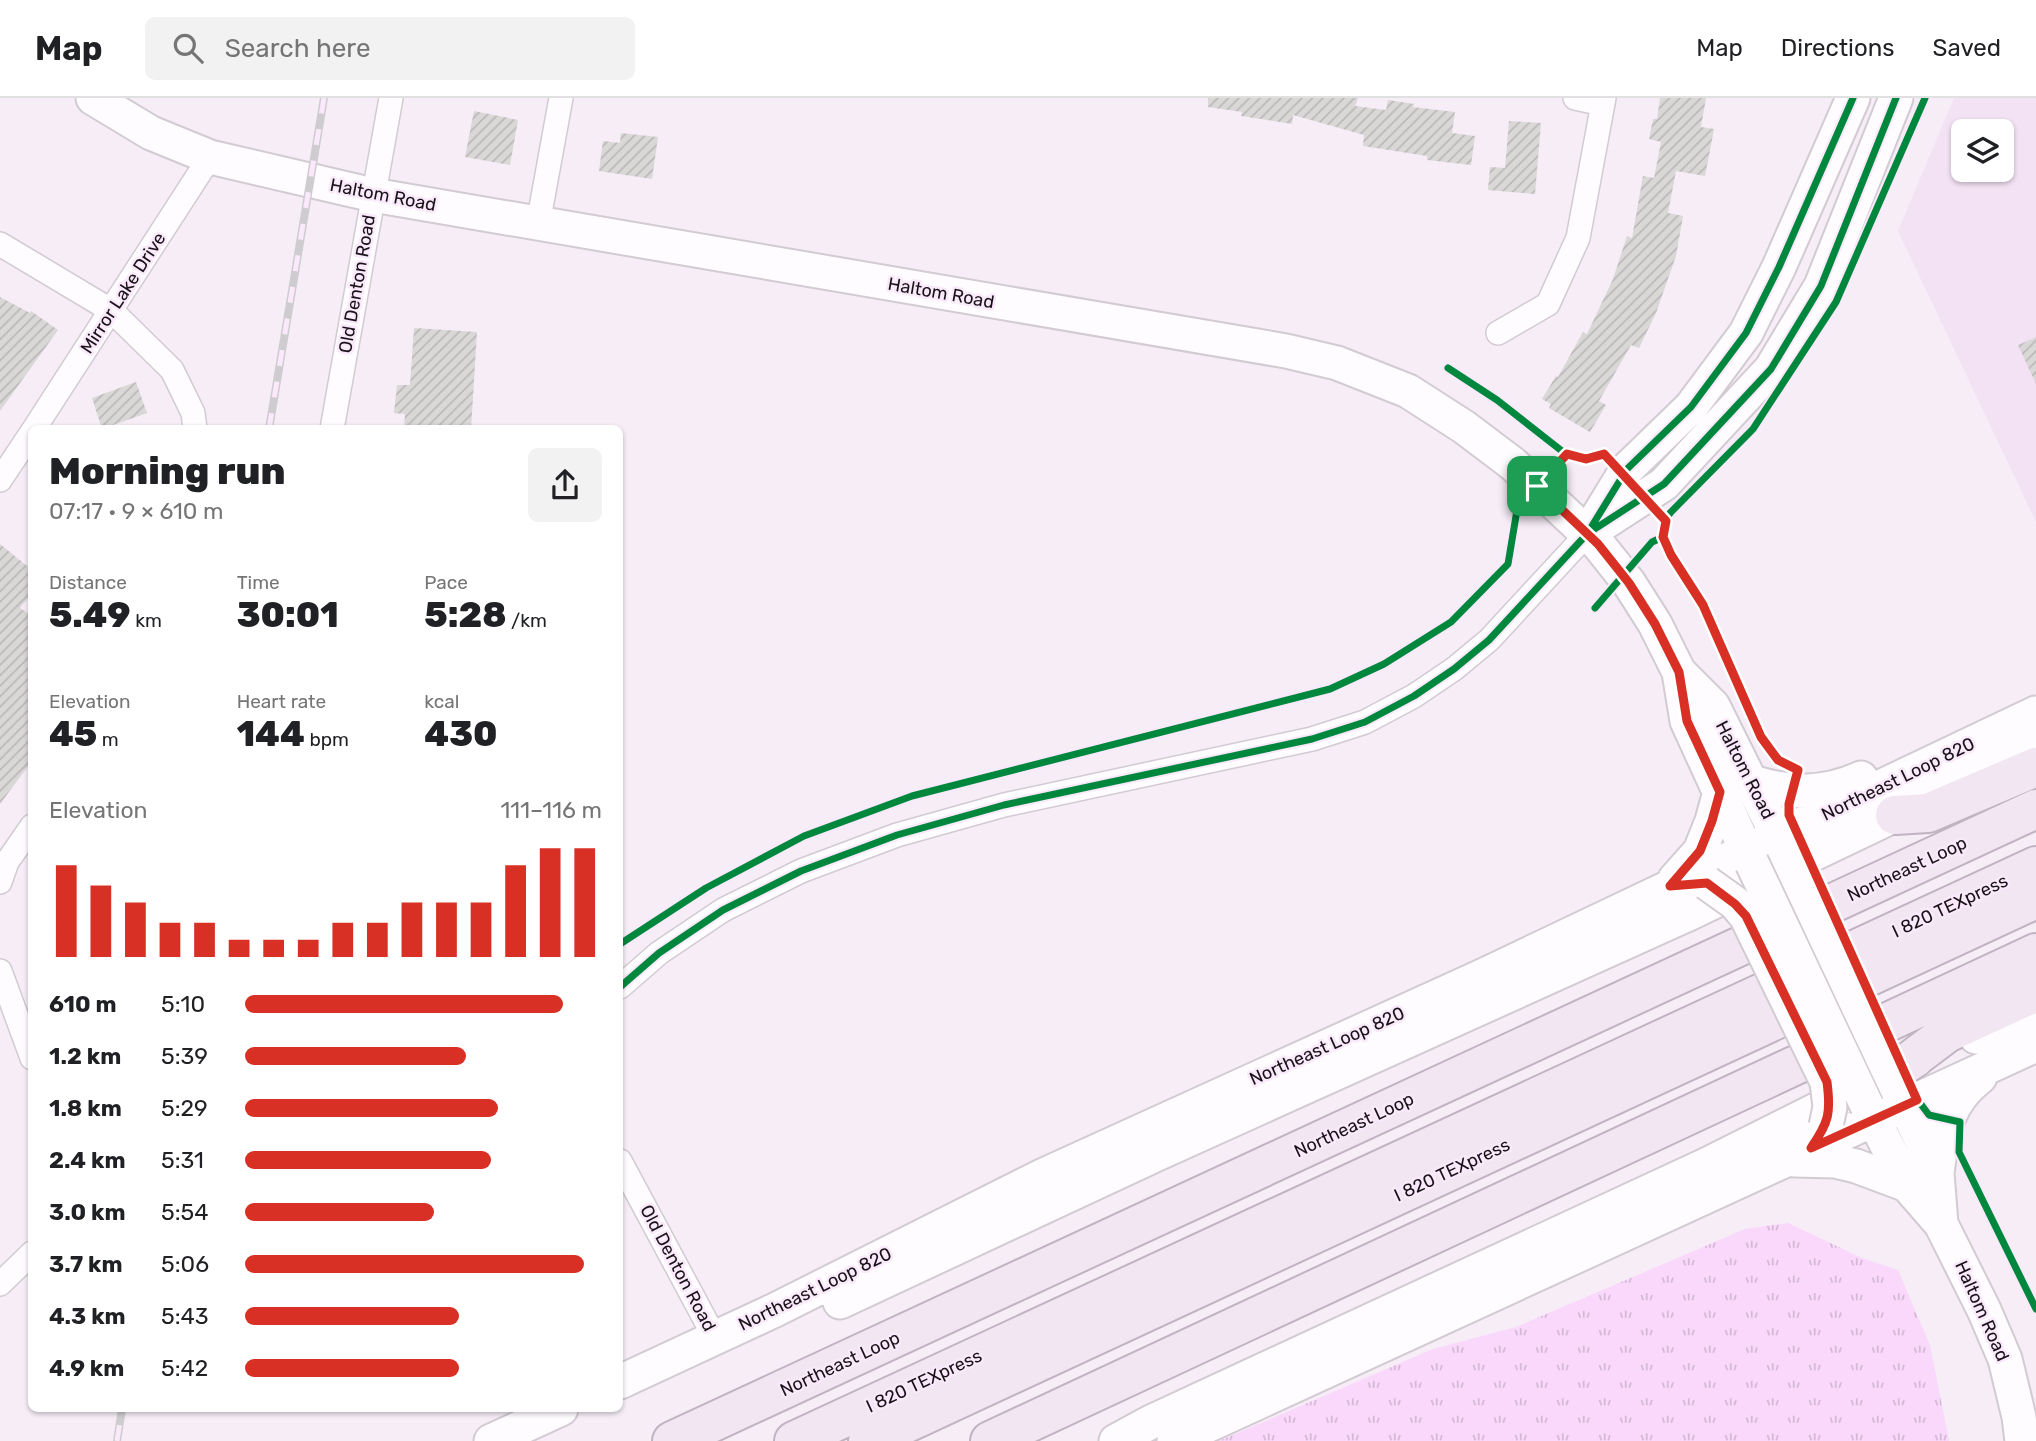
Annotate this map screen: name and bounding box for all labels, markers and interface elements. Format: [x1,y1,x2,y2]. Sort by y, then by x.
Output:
search box [145,17,635,80]
text: Map [35,29,103,68]
icon: search [169,29,207,67]
text: Search here [225,33,370,64]
text: Map [1696,34,1743,62]
text: Directions [1781,34,1894,62]
text: Saved [1932,34,2001,62]
map controls [1951,119,2014,182]
button: layers [1951,119,2014,182]
street label: Haltom Road [328,174,438,216]
street label: Old Denton Road [334,213,380,355]
street label: Mirror Lake Drive [76,228,170,358]
street label: Haltom Road [886,273,996,313]
text: Morning run [49,448,286,494]
button: share [528,448,602,522]
pin [1507,456,1567,516]
icon: arrive [1518,467,1556,505]
text: 07:17 · 9 × 610 m [49,497,223,525]
text: Distance [49,571,127,594]
text: Time [237,571,280,594]
text: Pace [424,571,468,594]
text: 5.49 [49,594,131,636]
text: 30:01 [237,594,339,636]
text: 5:28 [424,594,506,636]
text: km [131,609,162,632]
text: /km [506,609,547,632]
text: Elevation [49,690,130,713]
text: Heart rate [237,690,326,713]
text: kcal [424,690,459,713]
text: 45 [49,713,97,755]
text: 144 [237,713,305,755]
text: 430 [424,713,498,755]
street label: Haltom Road [1711,717,1779,823]
text: m [97,728,119,751]
text: bpm [305,728,349,751]
street label: Northeast Loop 820 [1818,732,1978,826]
text: Elevation [49,796,148,824]
text: 111–116 m [500,796,602,824]
street label: Northeast Loop [1844,832,1970,906]
street label: I 820 TEXpress [1889,870,2011,942]
text: 610 m [49,990,117,1018]
text: 5:10 [161,990,205,1018]
street label: Northeast Loop 820 [1246,1002,1408,1090]
text: 1.2 km [49,1042,121,1070]
text: 5:39 [161,1042,208,1070]
street label: Northeast Loop [1291,1088,1417,1162]
text: 1.8 km [49,1094,122,1122]
text: 5:29 [161,1094,208,1122]
street label: I 820 TEXpress [1391,1134,1513,1206]
text: 2.4 km [49,1146,125,1174]
text: 5:31 [161,1146,204,1174]
text: 3.0 km [49,1198,126,1226]
text: 5:54 [161,1198,209,1226]
street label: Old Denton Road [635,1201,721,1335]
street label: Northeast Loop 820 [735,1242,895,1336]
text: 3.7 km [49,1250,123,1278]
text: 5:06 [161,1250,209,1278]
street label: Haltom Road [1950,1257,2014,1365]
text: 4.3 km [49,1302,126,1330]
text: 5:43 [161,1302,209,1330]
street label: Northeast Loop [777,1327,903,1401]
street label: I 820 TEXpress [863,1345,985,1417]
text: 4.9 km [49,1354,124,1382]
text: 5:42 [161,1354,208,1382]

